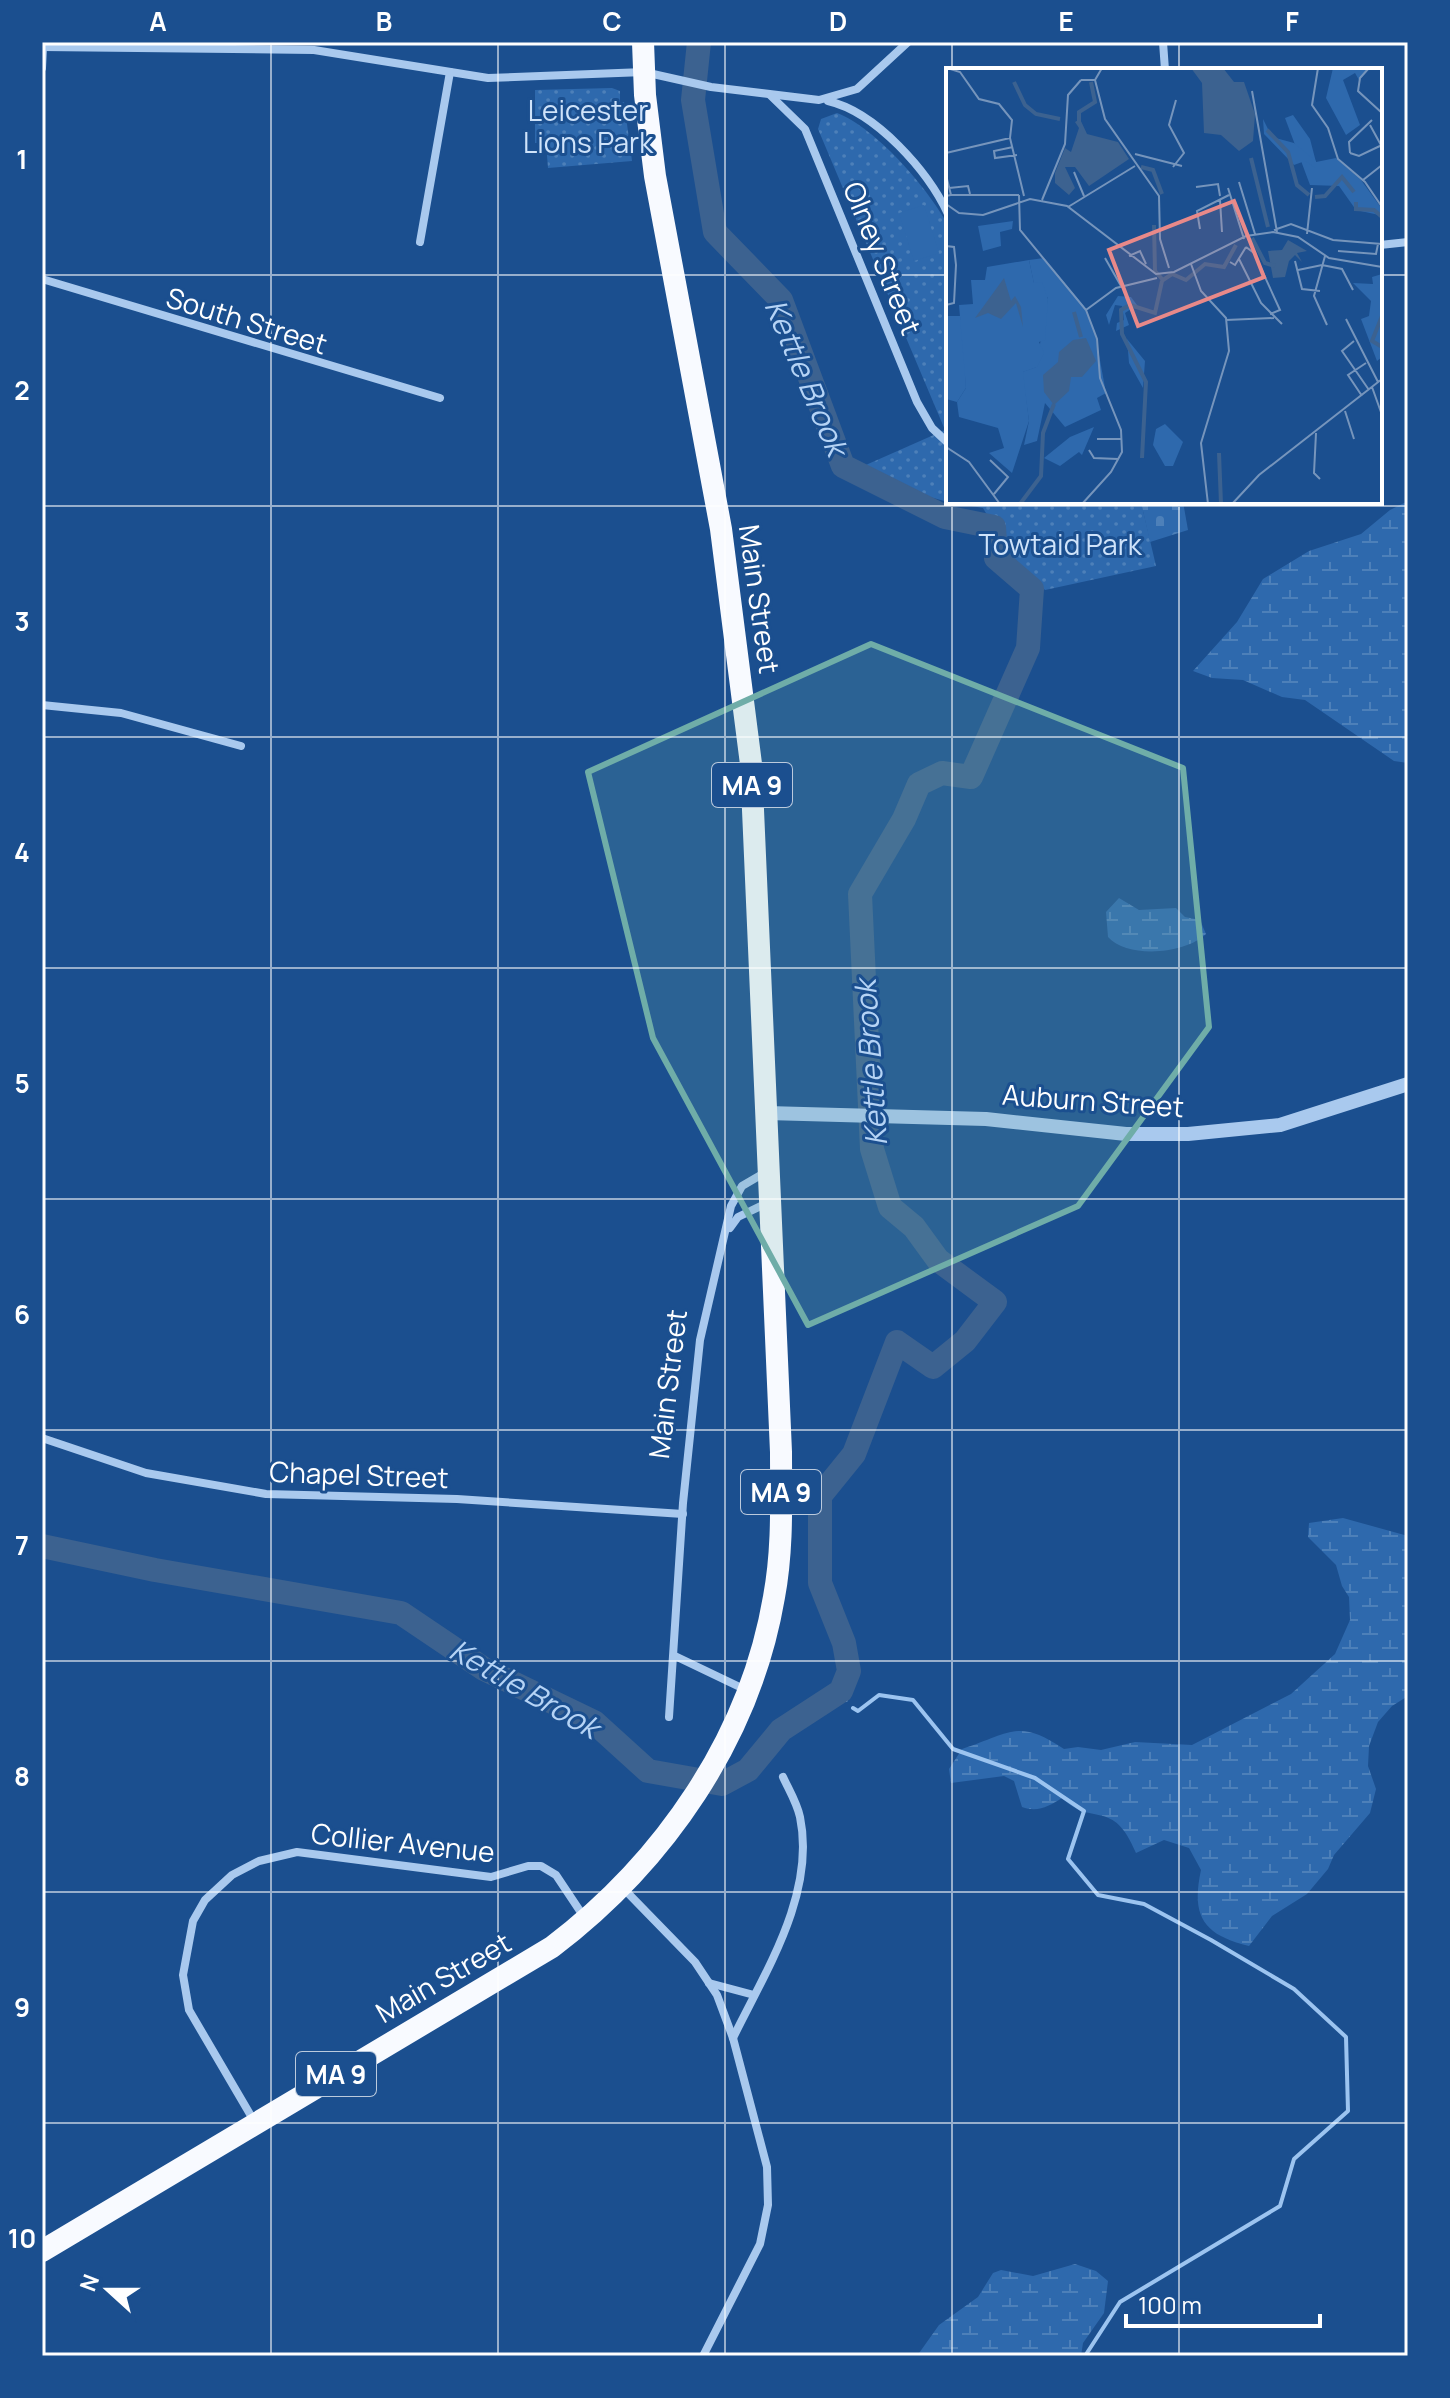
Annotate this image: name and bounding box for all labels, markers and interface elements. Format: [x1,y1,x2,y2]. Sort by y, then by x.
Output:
text: A [149,3,167,39]
text: B [376,3,392,39]
text: C [602,3,622,39]
text: D [829,3,847,39]
text: E [1058,3,1074,39]
text: F [1285,3,1299,39]
inset map [946,68,1382,504]
park label: Leicester Lions Park [523,91,654,161]
text: 1 [16,141,28,177]
street label: Olney Street [835,176,931,340]
street label: South Street [162,278,332,362]
water label: Kettle Brook [756,292,860,465]
text: 2 [14,372,30,408]
street label: Main Street [731,522,789,676]
park label: Towtaid Park [978,525,1143,563]
text: 3 [14,603,30,639]
road number: MA 9 [712,763,792,807]
text: 4 [14,834,30,870]
water label: Kettle Brook [843,975,896,1147]
text: 5 [14,1065,30,1101]
street label: Auburn Street [1001,1075,1185,1125]
text: 6 [14,1296,30,1332]
street label: Main Street [639,1307,695,1461]
street label: Chapel Street [269,1452,449,1496]
road number: MA 9 [741,1470,821,1514]
text: 7 [15,1527,29,1563]
water label: Kettle Brook [443,1629,611,1749]
text: 8 [14,1758,30,1794]
street label: Collier Avenue [309,1813,497,1871]
street label: Main Street [369,1923,517,2031]
text: 9 [14,1989,30,2025]
road number: MA 9 [296,2052,376,2096]
text: 10 [8,2220,36,2256]
north arrow [68,2250,148,2330]
text: N [72,2270,106,2296]
scale bar [1126,2278,1320,2328]
text: 100 m [1138,2288,1202,2321]

